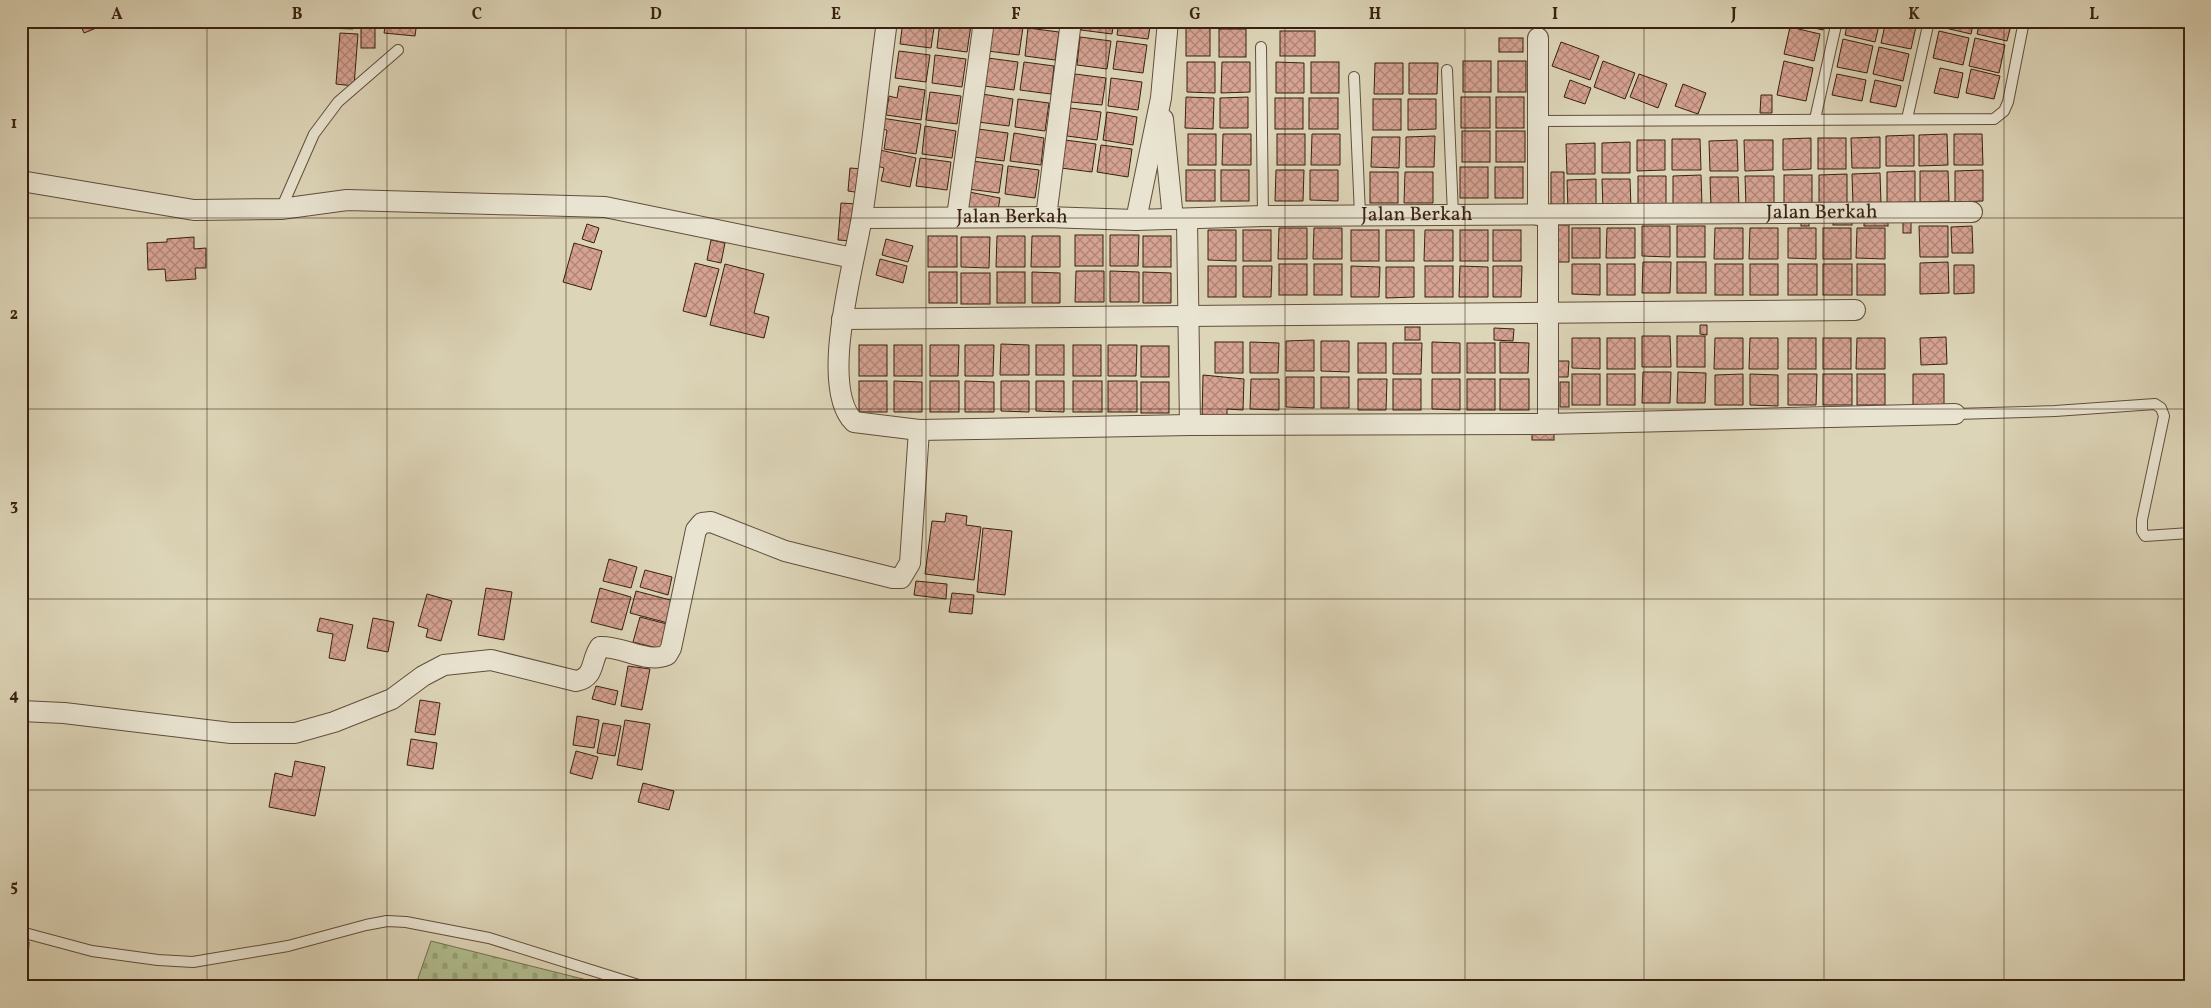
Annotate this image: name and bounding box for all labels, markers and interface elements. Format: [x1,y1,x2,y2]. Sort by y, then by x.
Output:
text: A [111,4,123,26]
text: B [292,4,303,26]
text: C [472,4,482,26]
text: D [650,4,662,26]
text: E [831,4,841,26]
text: F [1011,4,1021,26]
text: G [1189,4,1201,26]
text: H [1369,4,1381,26]
text: I [1552,4,1558,26]
text: J [1730,4,1737,26]
text: K [1908,4,1920,26]
text: L [2089,4,2099,26]
text: 1 [11,113,17,135]
street label: Jalan Berkah [1766,199,1878,227]
street label: Jalan Berkah [1361,201,1473,229]
street label: Jalan Berkah [956,203,1068,232]
text: 2 [10,304,18,326]
text: 3 [10,495,18,517]
text: 4 [9,685,19,707]
text: 5 [10,876,18,898]

